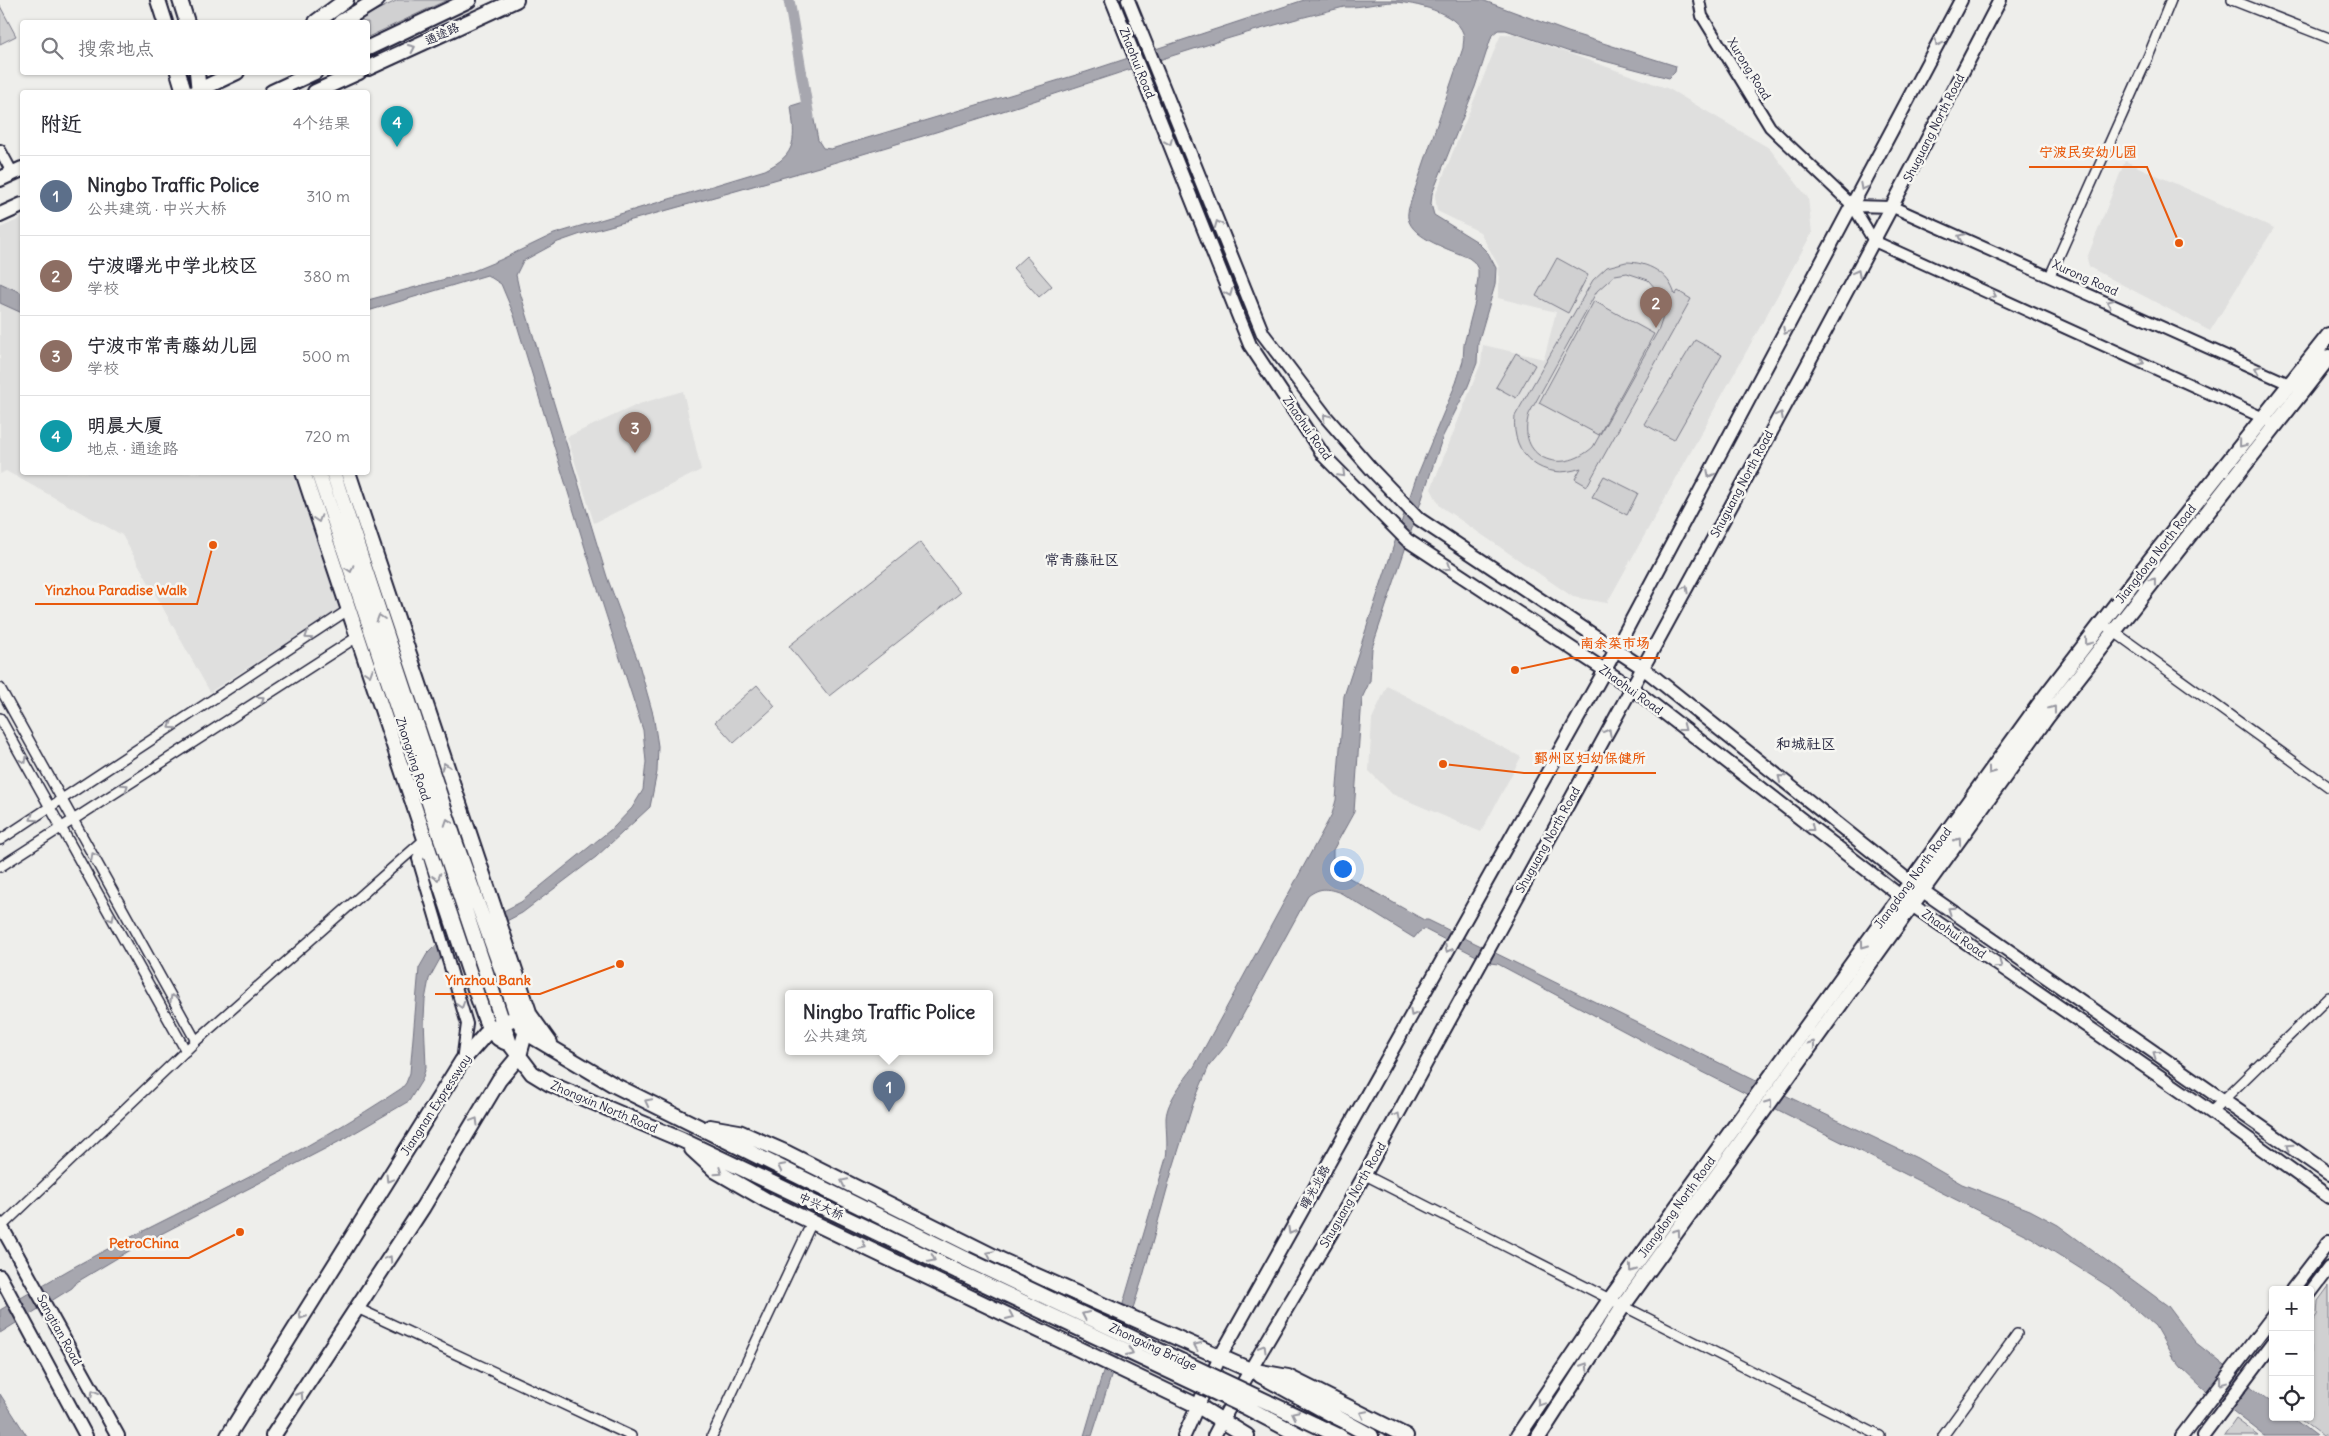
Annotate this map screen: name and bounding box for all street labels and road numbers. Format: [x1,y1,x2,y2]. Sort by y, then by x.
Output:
street label: 通途路 [422,19,461,48]
street label: Zhaohui Road [1116,25,1158,100]
street label: Xurong Road [1724,35,1774,103]
street label: Shuguang North Road [1900,71,1967,184]
street label: Xurong Road [2050,256,2120,299]
street label: Zhaohui Road [1280,393,1335,463]
street label: Shuguang North Road [1707,428,1776,540]
street label: Jiangdong North Road [2112,501,2199,606]
street label: Zhaohui Road [1597,662,1666,718]
street label: Zhongxing Road [393,715,434,803]
street label: Shuguang North Road [1512,784,1583,896]
street label: Jiangdong North Road [1871,824,1954,931]
street label: Zhaohui Road [1919,906,1989,961]
street label: Jiangnan Expressway [397,1051,474,1158]
street label: Zhongxin North Road [549,1077,660,1136]
street label: Shuguang North Road [1316,1139,1389,1250]
street label: Jiangdong North Road [1635,1153,1718,1260]
street label: 曙光北路 [1296,1162,1333,1211]
street label: 中兴大桥 [796,1189,847,1223]
street label: Sangtian Road [34,1292,85,1368]
street label: Zhongxing Bridge [1107,1320,1199,1373]

